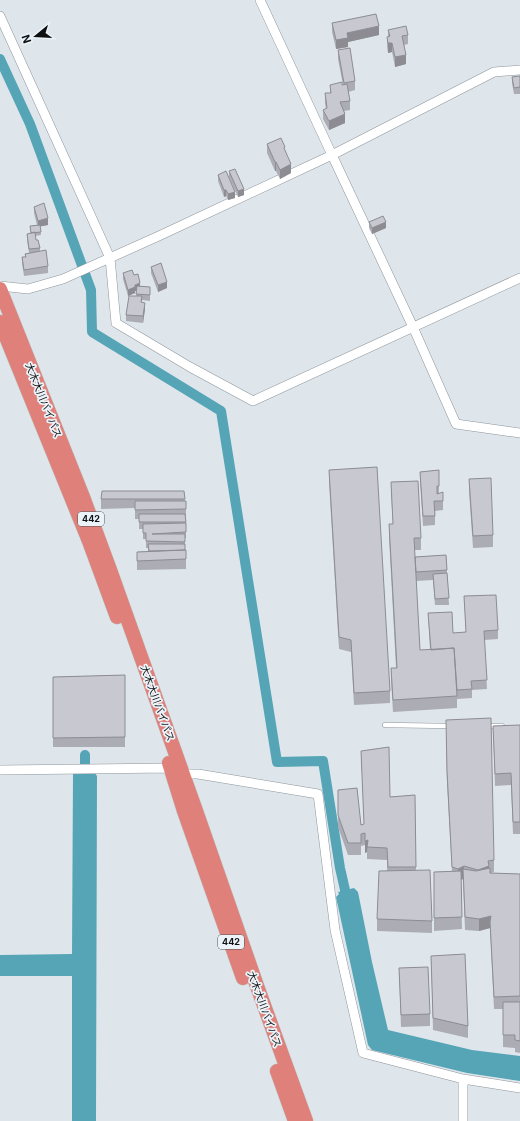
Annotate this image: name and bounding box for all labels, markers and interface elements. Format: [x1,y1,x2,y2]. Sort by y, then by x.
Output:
north arrow [16,16,56,56]
text: N [19,33,34,45]
street label: 大木大川バイパス [23,361,65,439]
road number: 442 [78,512,104,526]
street label: 大木大川バイパス [139,663,177,743]
road number: 442 [218,935,244,949]
street label: 大木大川バイパス [246,969,284,1049]

